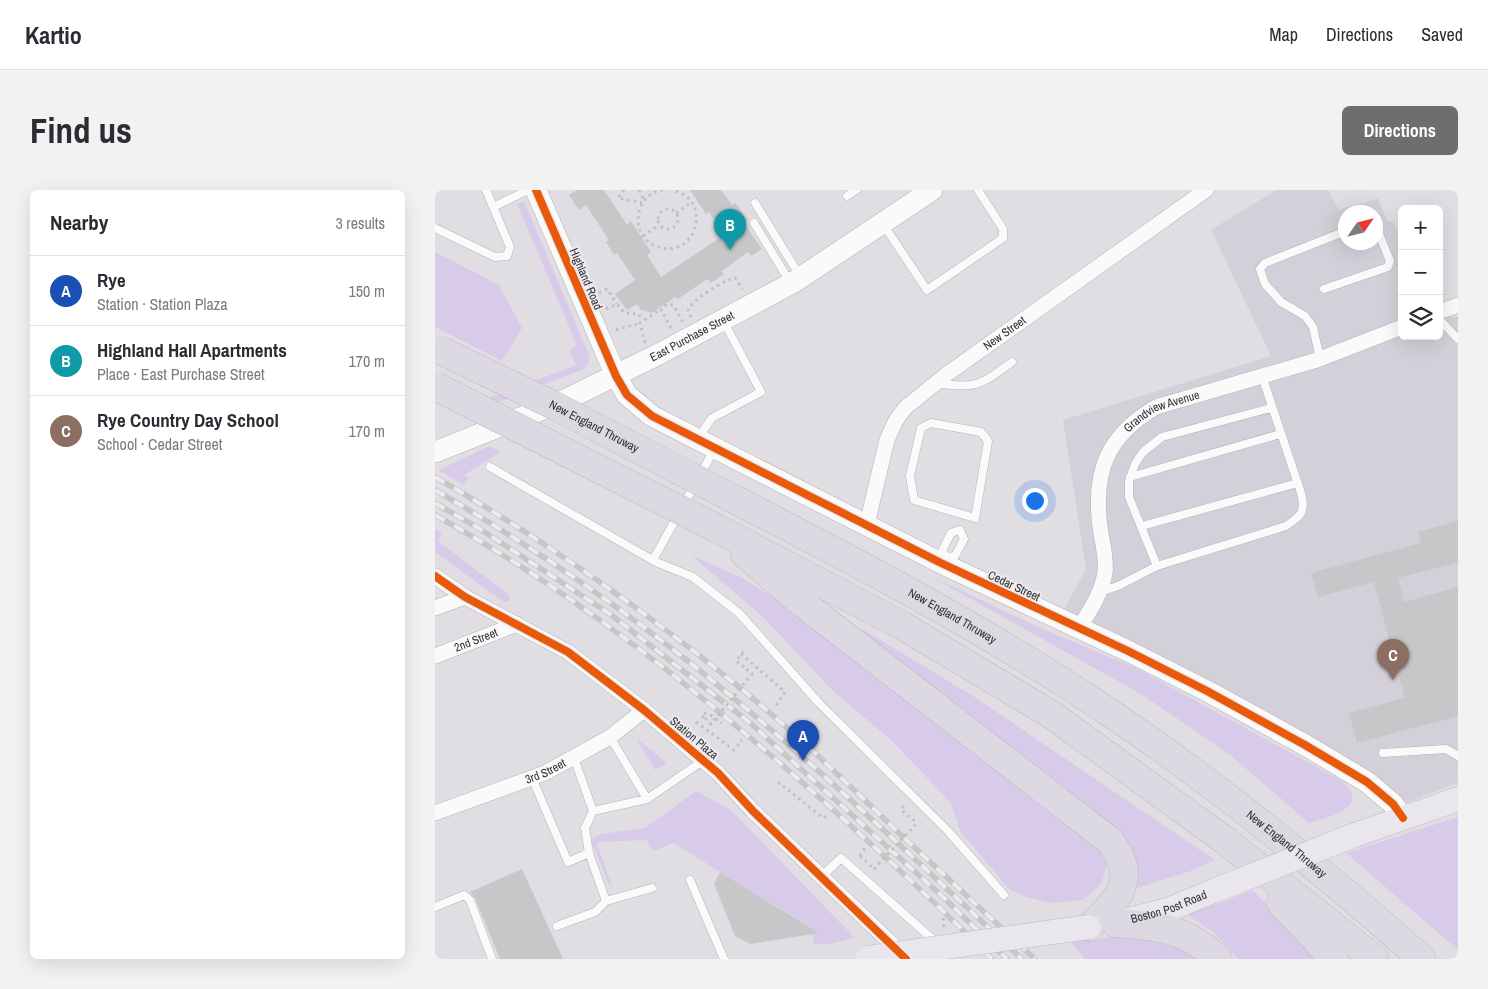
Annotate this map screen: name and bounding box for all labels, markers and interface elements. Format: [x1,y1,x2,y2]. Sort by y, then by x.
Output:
text: Kartio [25,19,82,51]
text: Map [1269,22,1298,47]
text: Directions [1326,22,1393,47]
text: Saved [1421,22,1463,47]
button: Directions [1342,106,1458,155]
text: Find us [30,107,132,154]
north arrow [1338,205,1383,250]
map controls [1398,205,1443,340]
button: + [1398,205,1443,250]
text: Nearby [50,208,108,237]
pin: B [714,209,746,250]
text: 3 results [335,212,385,234]
street label: Highland Road [566,246,606,312]
button: − [1398,250,1443,295]
text: Rye [97,267,126,293]
text: A [61,280,71,302]
text: 150 m [349,280,385,302]
text: Station · Station Plaza [97,293,228,315]
button: layers [1398,295,1443,340]
street label: East Purchase Street [647,307,737,365]
street label: New Street [980,312,1029,354]
text: Highland Hall Apartments [97,337,287,363]
text: B [61,350,71,372]
text: 170 m [349,350,385,372]
text: Place · East Purchase Street [97,363,265,385]
street label: Grandview Avenue [1120,387,1201,436]
street label: New England Thruway [546,396,642,456]
text: Rye Country Day School [97,407,279,433]
text: C [61,420,71,442]
text: 170 m [349,420,385,442]
text: School · Cedar Street [97,433,222,455]
your location [1022,488,1048,514]
street label: Cedar Street [985,567,1043,605]
street label: New England Thruway [905,585,999,648]
street label: 2nd Street [452,624,500,656]
pin: C [1377,639,1409,680]
street label: Station Plaza [666,713,722,763]
pin: A [787,720,819,761]
street label: 3rd Street [523,755,569,788]
street label: New England Thruway [1243,807,1330,881]
street label: Boston Post Road [1129,887,1209,927]

